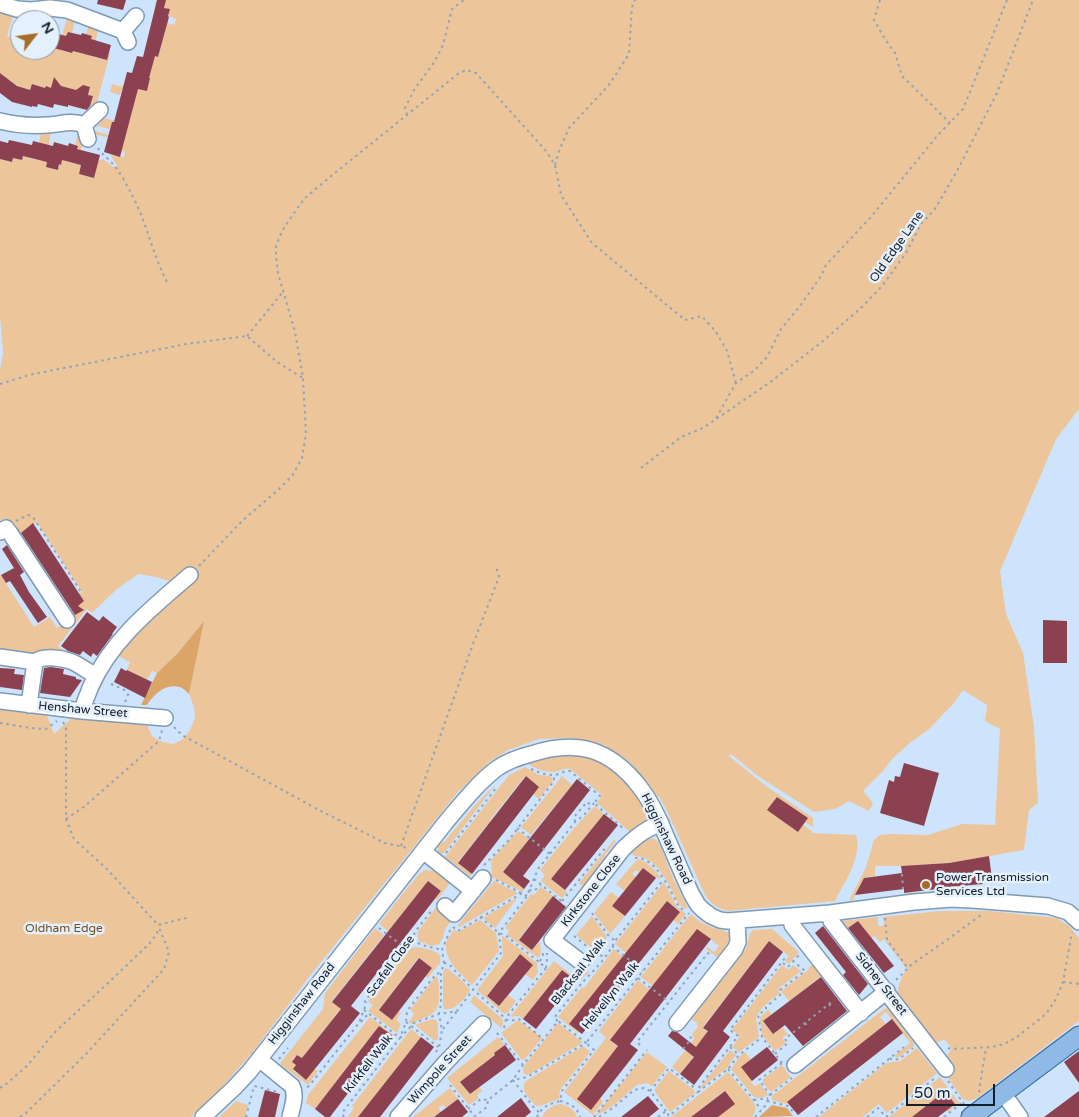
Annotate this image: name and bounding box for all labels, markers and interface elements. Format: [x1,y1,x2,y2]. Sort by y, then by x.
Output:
north arrow [10,10,60,60]
text: N [37,19,58,37]
street label: Old Edge Lane [867,209,927,285]
street label: Henshaw Street [38,699,128,721]
street label: Higginshaw Road [638,791,694,887]
street label: Kirkstone Close [558,852,624,930]
place label: Power Transmission Services Ltd [936,871,1049,899]
marker: Power Transmission Services Ltd [920,879,932,891]
park label: Oldham Edge [25,922,103,936]
street label: Scafell Close [364,933,418,999]
street label: Blacksail Walk [549,936,609,1008]
street label: Sidney Street [852,950,910,1018]
street label: Helvellyn Walk [579,959,643,1033]
street label: Higginshaw Road [266,960,338,1048]
street label: Kirkfell Walk [342,1032,396,1096]
street label: Wimpole Street [405,1032,475,1108]
scale bar [909,1074,998,1106]
text: 50 m [914,1084,951,1102]

